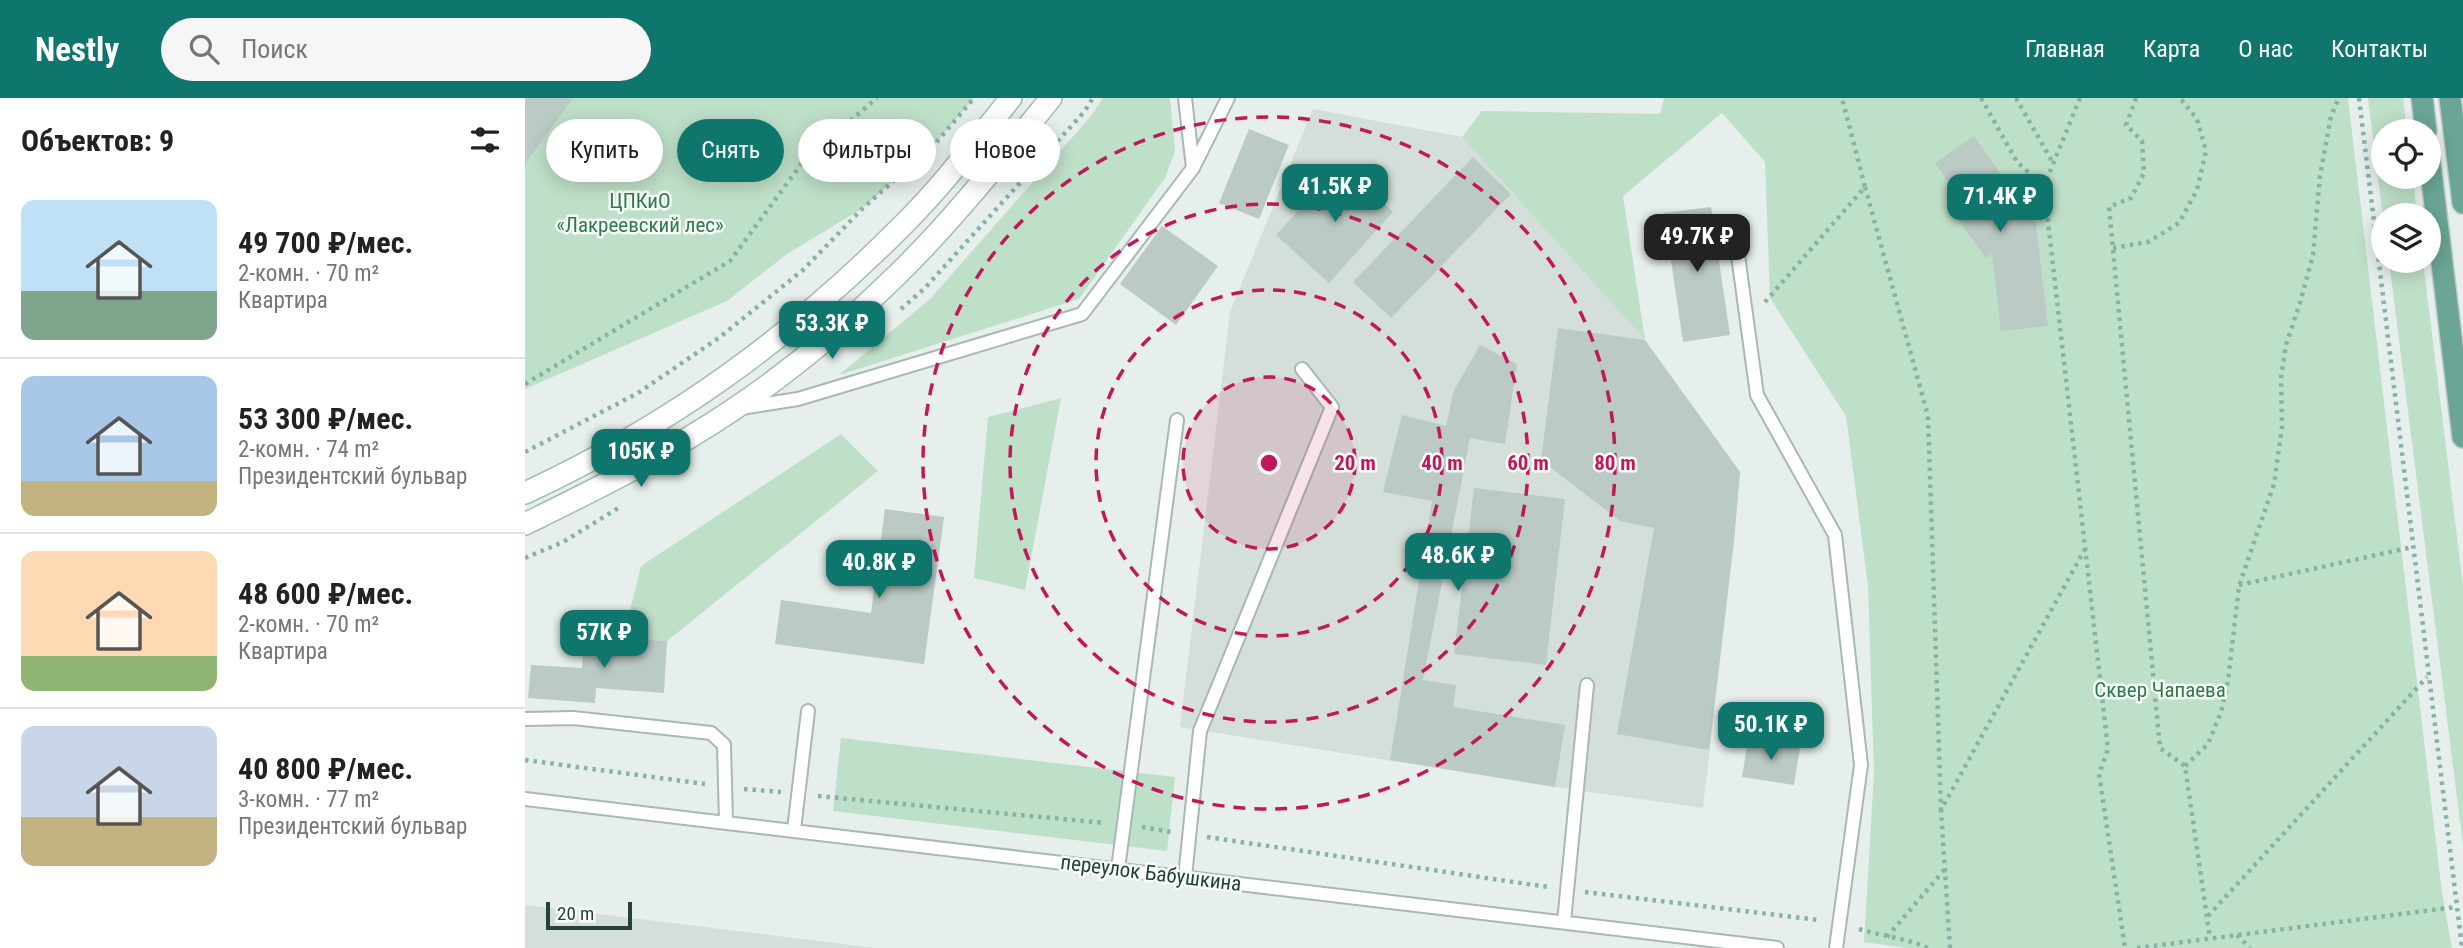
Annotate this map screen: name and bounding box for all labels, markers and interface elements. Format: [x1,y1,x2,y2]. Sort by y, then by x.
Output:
search box [161,18,651,81]
text: Nestly [35,30,119,69]
icon: search [185,30,223,68]
text: Поиск [241,34,308,64]
text: Главная [2025,35,2105,63]
text: Карта [2143,35,2200,63]
text: О нас [2238,35,2293,63]
text: Контакты [2331,35,2428,63]
chip: Купить [546,119,663,182]
chip: Снять [677,119,784,182]
chip: Фильтры [798,119,936,182]
chip: Новое [950,119,1060,182]
map controls [2371,119,2441,273]
button: locate [2371,119,2441,189]
icon: filters [466,121,504,159]
text: Объектов: 9 [21,123,174,158]
pin: 41.5K ₽ [1270,164,1400,224]
text: 41.5K ₽ [1298,173,1372,200]
pin: 71.4K ₽ [1935,174,2065,234]
text: 71.4K ₽ [1963,183,2037,210]
park label: ЦПКиО «Лакреевский лес» [556,189,724,237]
button: layers [2371,203,2441,273]
pin: 49.7K ₽ [1632,214,1762,274]
text: 49.7K ₽ [1660,223,1734,250]
text: 49 700 ₽/мес. [238,225,413,260]
icon: home [77,228,161,312]
text: 2-комн. · 70 m² [238,260,379,287]
text: Квартира [238,287,328,314]
pin: 53.3K ₽ [767,302,897,361]
text: 53.3K ₽ [795,310,869,337]
text: 53 300 ₽/мес. [238,401,413,436]
icon: home [77,404,161,488]
pin: 105K ₽ [584,430,698,489]
text: 2-комн. · 74 m² [238,436,379,463]
text: 105K ₽ [607,438,675,465]
centre of rings [1257,451,1281,475]
text: 20 m [1334,451,1376,475]
text: 40 m [1421,451,1463,475]
text: 60 m [1507,451,1549,475]
text: 80 m [1594,451,1636,475]
text: Президентский бульвар [238,463,467,490]
pin: 48.6K ₽ [1393,533,1523,593]
pin: 40.8K ₽ [814,540,944,600]
text: 48.6K ₽ [1421,542,1495,569]
text: 40.8K ₽ [842,549,916,576]
text: 48 600 ₽/мес. [238,576,413,611]
icon: home [77,579,161,663]
pin: 57K ₽ [555,610,653,670]
text: 2-комн. · 70 m² [238,611,379,638]
text: 57K ₽ [576,619,632,646]
text: Квартира [238,638,328,665]
park label: Сквер Чапаева [2094,678,2226,702]
pin: 50.1K ₽ [1706,702,1836,762]
text: 50.1K ₽ [1734,711,1808,738]
text: 40 800 ₽/мес. [238,751,413,786]
icon: home [77,754,161,838]
text: 3-комн. · 77 m² [238,786,379,813]
text: Президентский бульвар [238,813,467,840]
street label: переулок Бабушкина [1059,850,1243,896]
scale bar [546,899,632,931]
text: 20 m [557,902,594,925]

